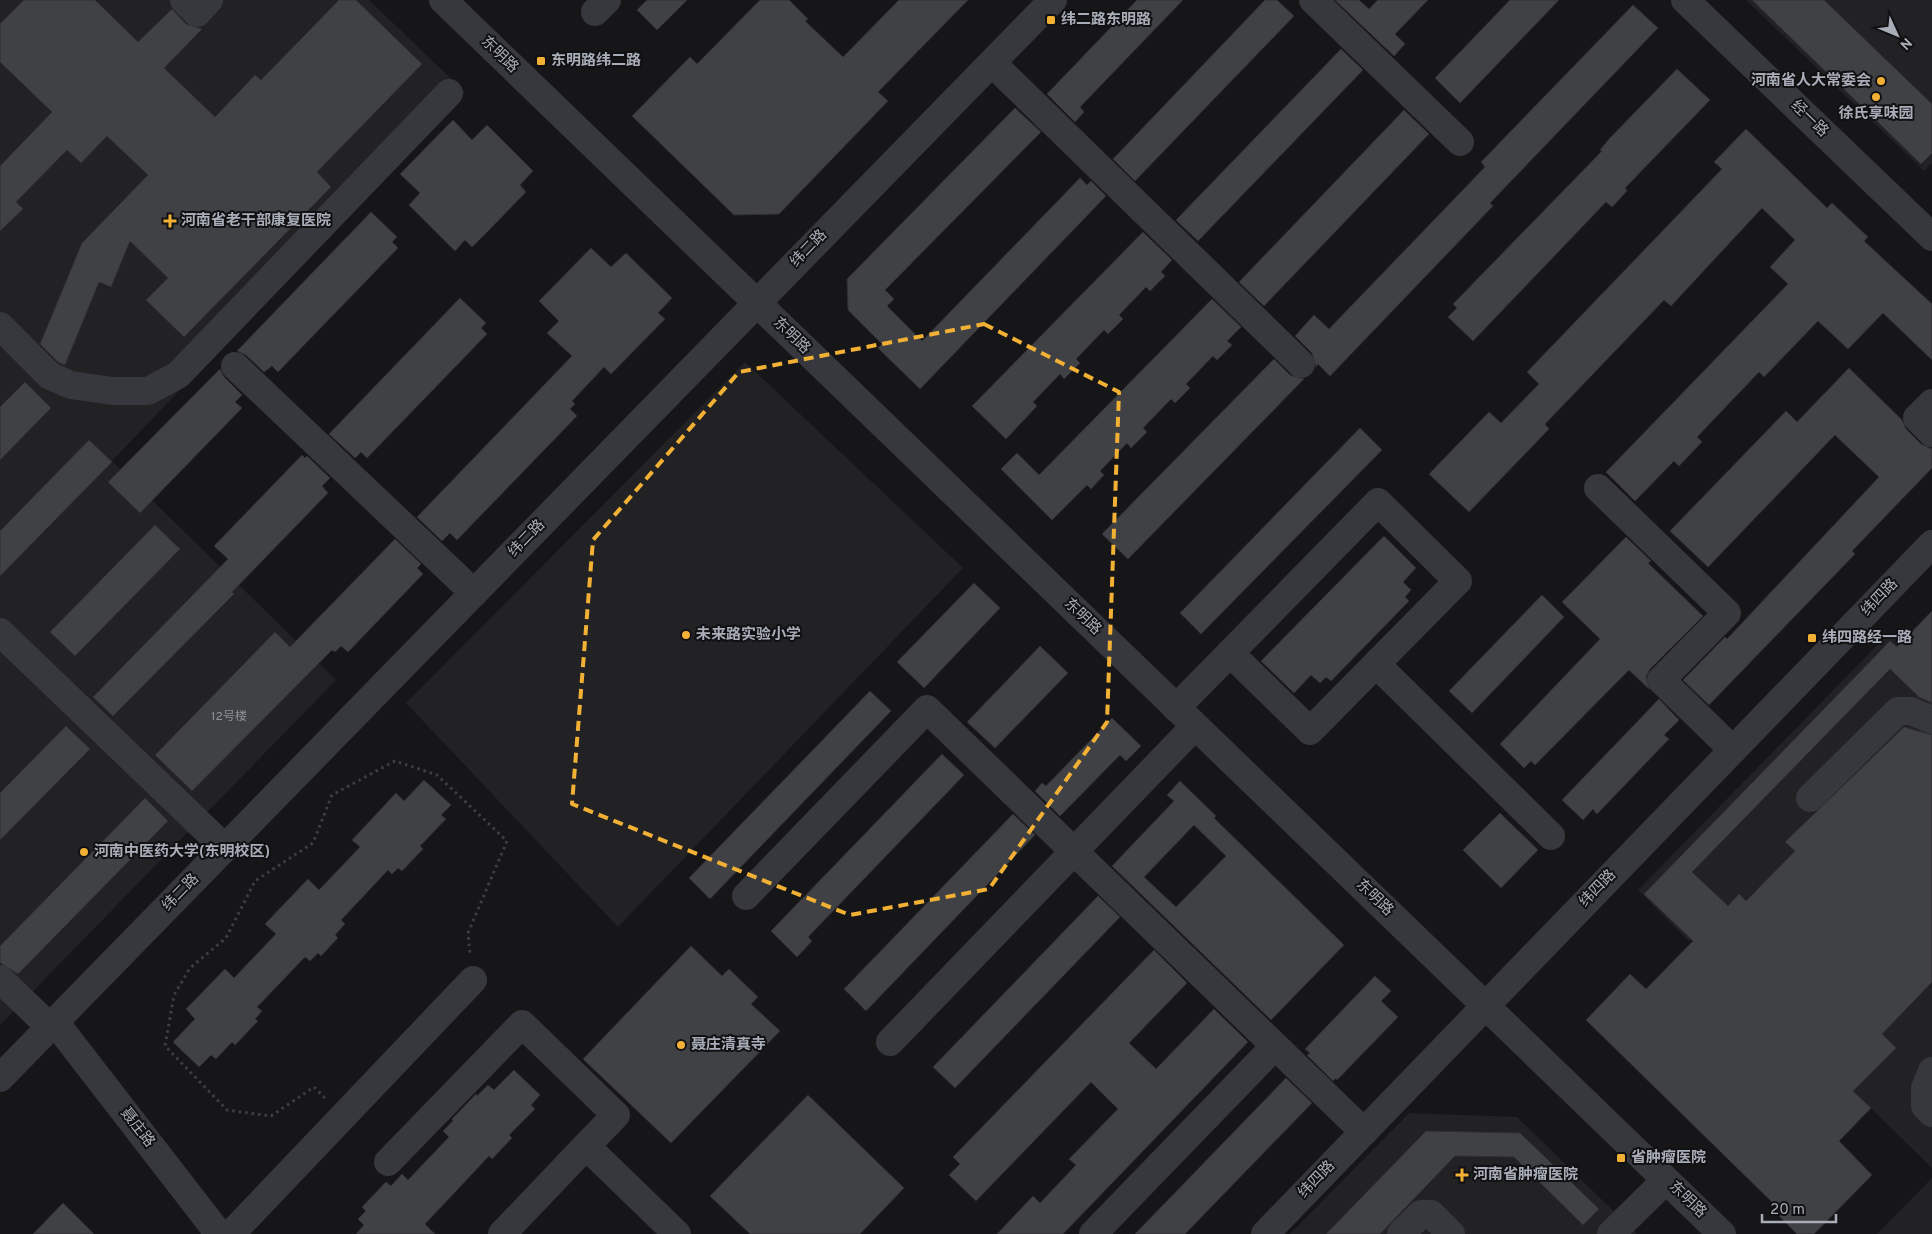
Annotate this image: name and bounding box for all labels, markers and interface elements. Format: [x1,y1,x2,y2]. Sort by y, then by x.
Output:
place label: 纬二路东明路 [1061,10,1151,30]
north arrow [1872,10,1922,60]
marker: 纬二路东明路 [1045,14,1057,26]
street label: 东明路 [476,33,522,77]
text: N [1896,33,1915,53]
place label: 东明路纬二路 [551,51,641,71]
marker: 东明路纬二路 [535,55,547,67]
place label: 河南省人大常委会 [1751,72,1871,91]
marker: 河南省人大常委会 [1875,75,1887,87]
marker: 徐氏享味园 [1870,91,1882,103]
street label: 经一路 [1786,97,1832,141]
place label: 徐氏享味园 [1838,105,1914,124]
place label: 河南省老干部康复医院 [181,212,331,231]
marker: 河南省老干部康复医院 [163,214,177,228]
street label: 纬二路 [787,226,831,272]
street label: 东明路 [768,314,814,358]
street label: 纬二路 [505,516,549,562]
street label: 纬四路 [1858,575,1902,621]
street label: 东明路 [1059,595,1105,639]
place label: 未来路实验小学 [696,625,801,645]
place label: 纬四路经一路 [1822,628,1912,648]
marker: 未来路实验小学 [680,629,692,641]
marker: 纬四路经一路 [1806,632,1818,644]
house number: 12号楼 [211,709,247,725]
place label: 河南中医药大学(东明校区) [94,842,270,862]
marker: 河南中医药大学(东明校区) [78,846,90,858]
street label: 纬四路 [1576,866,1620,912]
street label: 纬二路 [159,870,203,916]
street label: 东明路 [1351,876,1397,920]
place label: 聂庄清真寺 [691,1036,766,1055]
marker: 聂庄清真寺 [675,1039,687,1051]
street label: 聂庄路 [116,1104,158,1152]
place label: 省肿瘤医院 [1631,1149,1706,1168]
marker: 省肿瘤医院 [1615,1152,1627,1164]
street label: 纬四路 [1295,1157,1339,1203]
place label: 河南省肿瘤医院 [1473,1166,1578,1185]
marker: 河南省肿瘤医院 [1455,1168,1469,1182]
street label: 东明路 [1664,1178,1710,1222]
scale bar [1762,1192,1836,1224]
text: 20 m [1770,1201,1805,1220]

